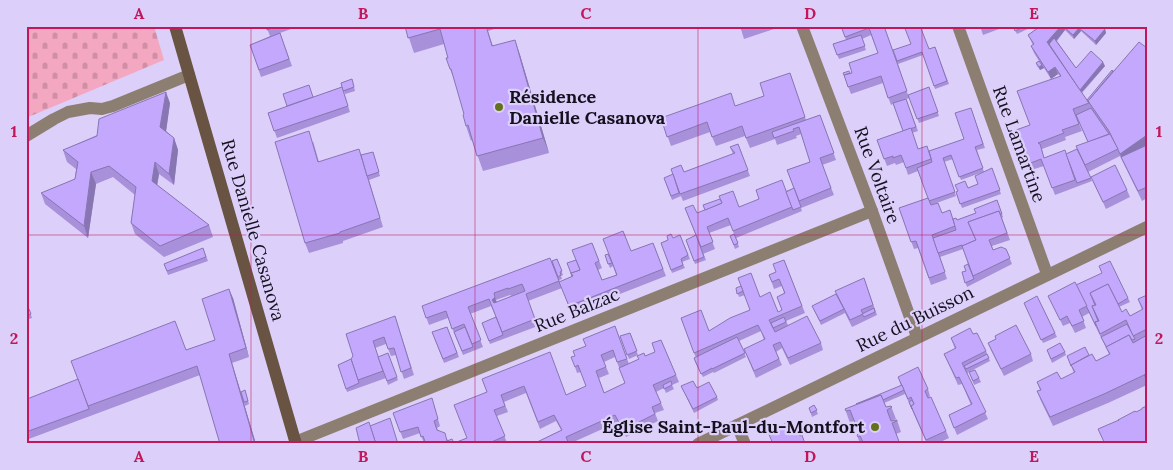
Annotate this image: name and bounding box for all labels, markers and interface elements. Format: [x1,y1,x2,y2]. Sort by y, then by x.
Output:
text: A [134,3,145,23]
text: B [358,3,369,23]
text: C [580,3,592,23]
text: D [804,3,816,23]
text: E [1029,3,1039,23]
street label: Rue Lamartine [988,82,1051,206]
place label: Résidence Danielle Casanova [509,85,666,129]
marker: Résidence Danielle Casanova [493,101,505,113]
text: 1 [11,121,17,141]
text: 1 [1156,121,1162,141]
street label: Rue Voltaire [849,123,906,227]
street label: Rue Danielle Casanova [216,136,290,324]
street label: Rue du Buisson [852,280,977,357]
street label: Rue Balzac [531,282,623,337]
text: 2 [10,328,18,348]
text: 2 [1155,328,1163,348]
place label: Église Saint-Paul-du-Montfort [602,415,866,438]
marker: Église Saint-Paul-du-Montfort [869,421,881,433]
text: A [134,446,145,466]
text: B [358,446,369,466]
text: C [580,446,592,466]
text: D [804,446,816,466]
text: E [1029,446,1039,466]

